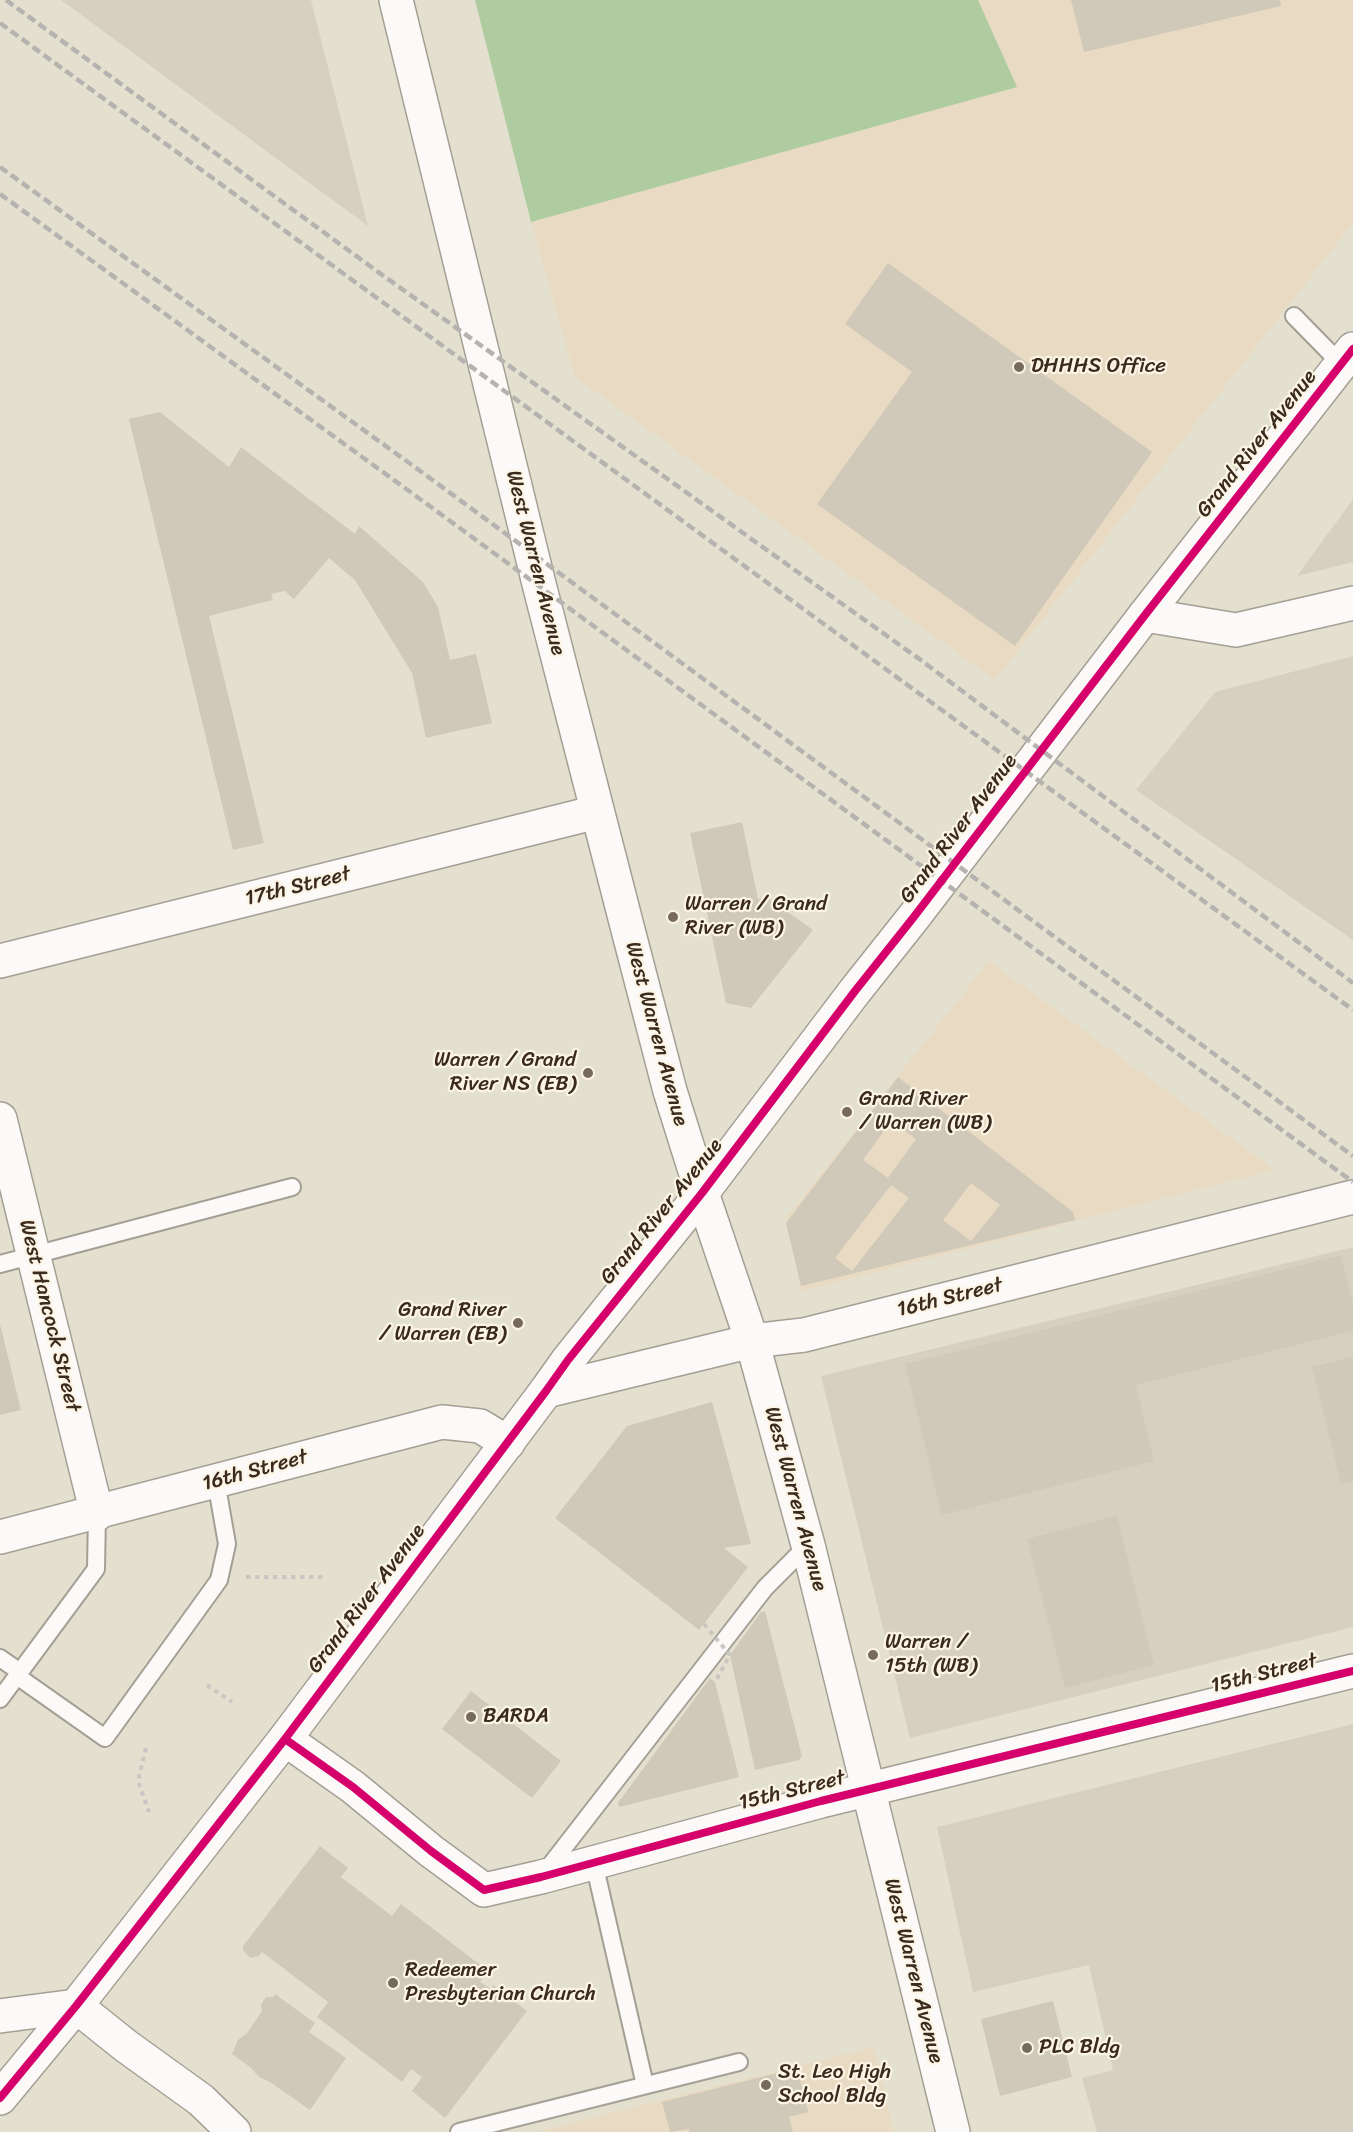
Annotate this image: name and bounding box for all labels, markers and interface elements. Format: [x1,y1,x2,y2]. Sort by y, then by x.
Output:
place label: DHHHS Office [1031,354,1166,380]
marker: DHHHS Office [1012,360,1026,374]
street label: Grand River Avenue [1192,365,1322,523]
street label: West Warren Avenue [500,468,570,658]
street label: Grand River Avenue [895,749,1023,909]
street label: 17th Street [243,862,353,912]
place label: Warren / Grand River (WB) [685,892,827,942]
marker: Warren / Grand River (WB) [666,910,680,924]
street label: West Warren Avenue [619,939,693,1129]
place label: Warren / Grand River NS (EB) [434,1048,576,1098]
marker: Warren / Grand River NS (EB) [581,1066,595,1080]
place label: Grand River / Warren (WB) [859,1087,991,1137]
marker: Grand River / Warren (WB) [840,1105,854,1119]
street label: Grand River Avenue [595,1134,729,1290]
street label: West Hancock Street [13,1217,85,1415]
street label: 16th Street [895,1273,1005,1323]
place label: Grand River / Warren (EB) [379,1298,506,1348]
marker: Grand River / Warren (EB) [511,1316,525,1330]
street label: West Warren Avenue [758,1404,832,1594]
street label: 16th Street [200,1445,310,1497]
street label: Grand River Avenue [303,1519,431,1679]
place label: Warren / 15th (WB) [885,1630,977,1680]
marker: Warren / 15th (WB) [866,1648,880,1662]
street label: 15th Street [1208,1649,1320,1699]
place label: BARDA [483,1704,549,1730]
marker: BARDA [464,1710,478,1724]
street label: 15th Street [736,1766,848,1816]
street label: West Warren Avenue [878,1876,948,2066]
place label: Redeemer Presbyterian Church [405,1958,596,2008]
marker: Redeemer Presbyterian Church [386,1976,400,1990]
place label: PLC Bldg [1039,2035,1120,2061]
marker: PLC Bldg [1020,2041,1034,2055]
place label: St. Leo High School Bldg [778,2060,891,2110]
marker: St. Leo High School Bldg [759,2078,773,2092]

